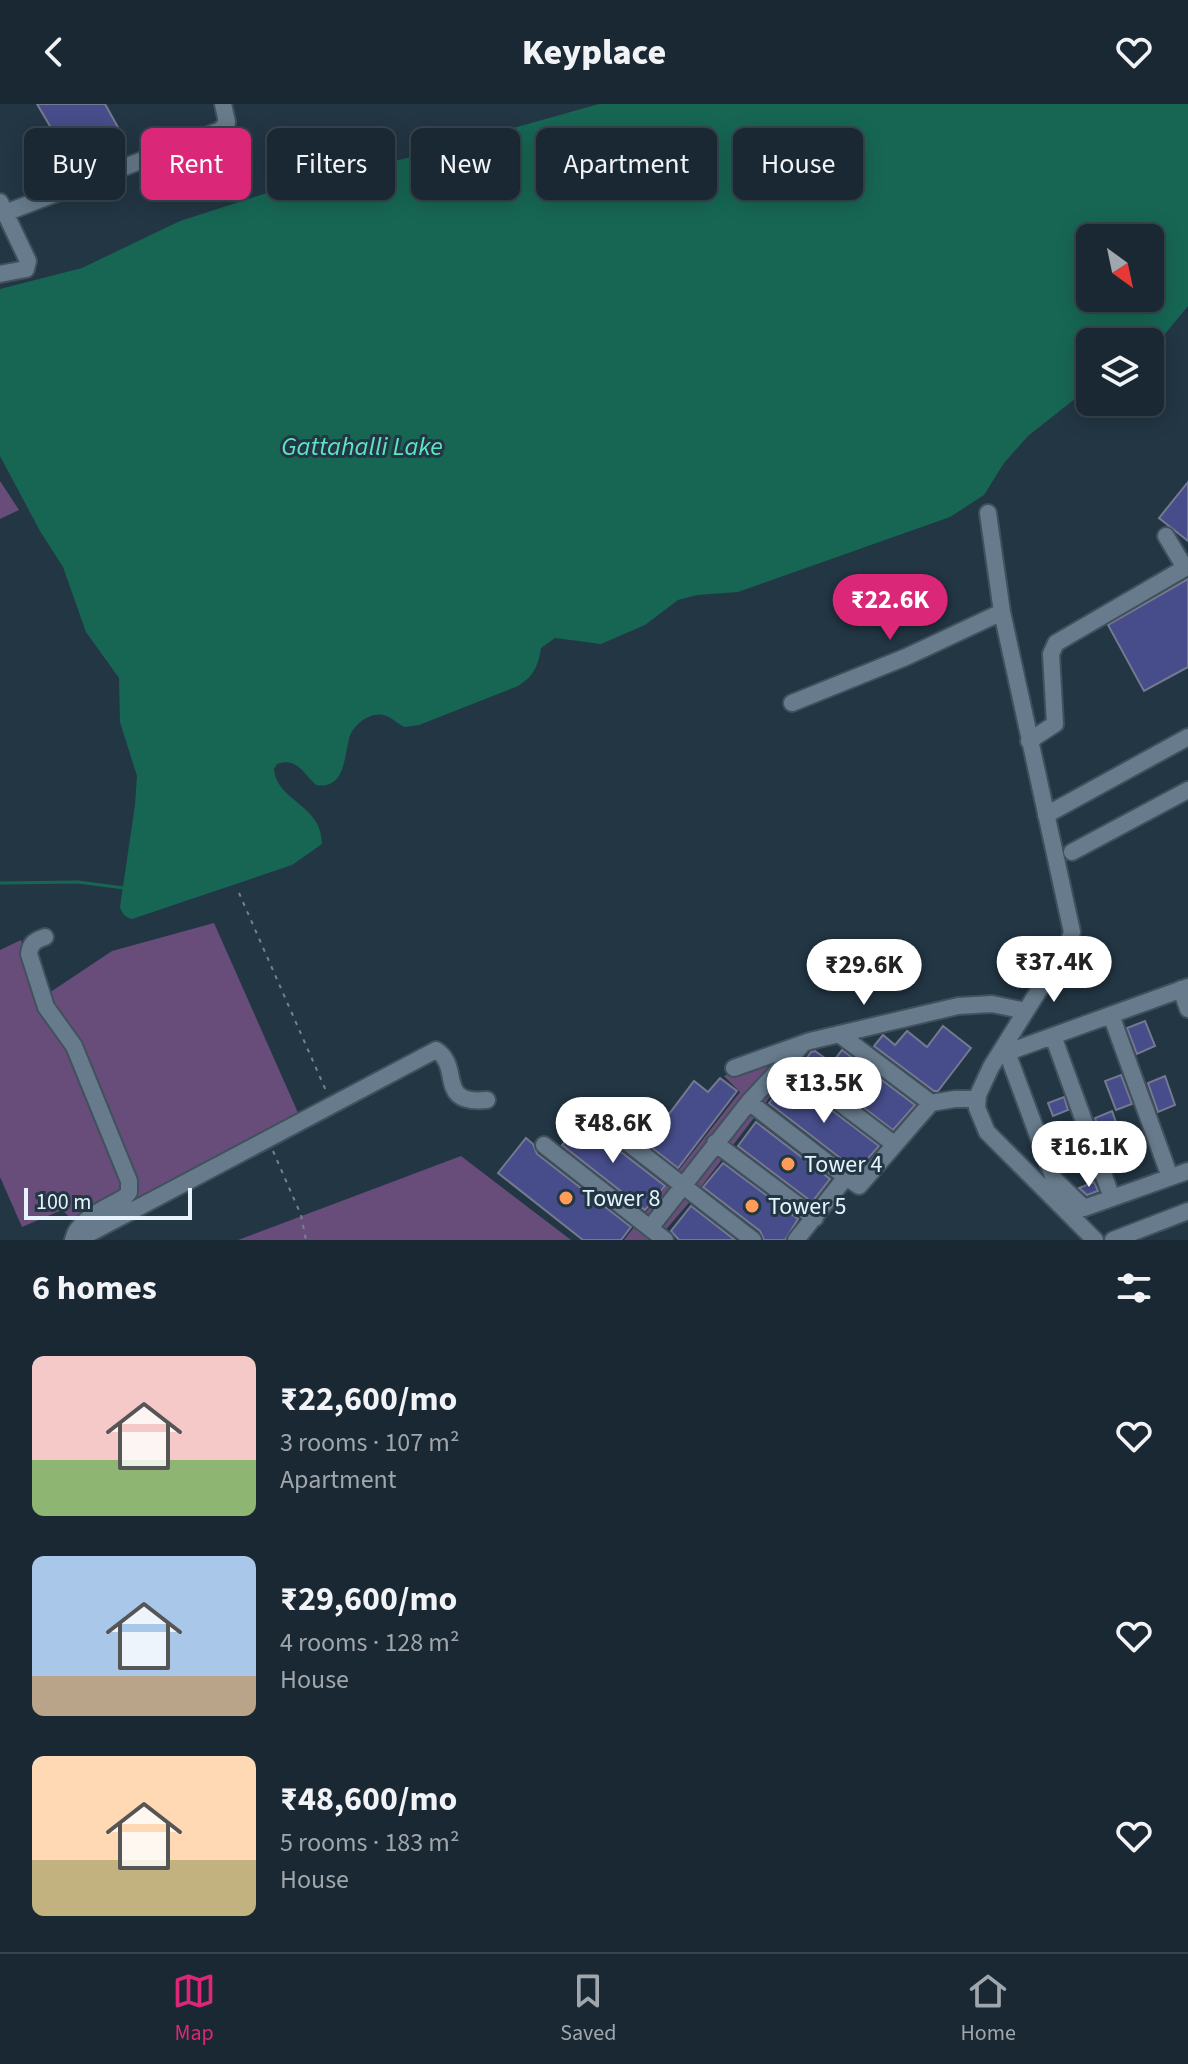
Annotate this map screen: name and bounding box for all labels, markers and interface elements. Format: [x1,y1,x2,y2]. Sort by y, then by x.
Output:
text: Keyplace [522,27,666,78]
icon: back [32,30,76,74]
icon: heart [1112,30,1156,74]
chip: Buy [24,128,125,200]
chip: Rent [141,128,251,200]
chip: Filters [267,128,395,200]
chip: New [411,128,520,200]
chip: Apartment [536,128,717,200]
chip: House [733,128,863,200]
north arrow [1076,224,1164,312]
map controls [1076,224,1164,416]
button: layers [1076,328,1164,416]
water label: Gattahalli Lake [281,428,443,465]
pin: ₹22.6K [825,574,955,642]
text: ₹22.6K [851,581,929,618]
pin: ₹37.4K [989,936,1119,1004]
pin: ₹29.6K [799,939,929,1007]
text: ₹37.4K [1015,943,1093,980]
text: ₹29.6K [825,946,903,983]
pin: ₹13.5K [759,1057,889,1125]
text: ₹13.5K [785,1064,863,1101]
pin: ₹48.6K [548,1097,678,1165]
text: ₹48.6K [574,1104,652,1141]
pin: ₹16.1K [1024,1121,1154,1189]
text: ₹16.1K [1050,1128,1128,1165]
place label: Tower 4 [804,1147,882,1182]
marker: Tower 4 [779,1155,797,1173]
place label: Tower 8 [582,1181,660,1216]
scale bar [24,1184,192,1220]
text: 100 m [36,1186,91,1218]
marker: Tower 8 [557,1189,575,1207]
place label: Tower 5 [768,1189,846,1224]
marker: Tower 5 [743,1197,761,1215]
text: 6 homes [32,1264,157,1313]
icon: filters [1112,1266,1156,1310]
text: ₹22,600/mo [280,1375,457,1424]
icon: home [96,1388,192,1484]
icon: heart [1112,1414,1156,1458]
text: 3 rooms · 107 m² [280,1424,459,1461]
text: Apartment [280,1461,397,1498]
text: ₹29,600/mo [280,1575,457,1624]
icon: home [96,1588,192,1684]
icon: heart [1112,1614,1156,1658]
text: 4 rooms · 128 m² [280,1624,459,1661]
text: House [280,1661,349,1698]
text: ₹48,600/mo [280,1775,457,1824]
icon: home [96,1788,192,1884]
icon: heart [1112,1814,1156,1858]
text: 5 rooms · 183 m² [280,1824,459,1861]
text: House [280,1861,349,1898]
tab: Map [172,1969,216,2049]
tab: Saved [560,1969,616,2049]
tab: Home [961,1969,1016,2049]

